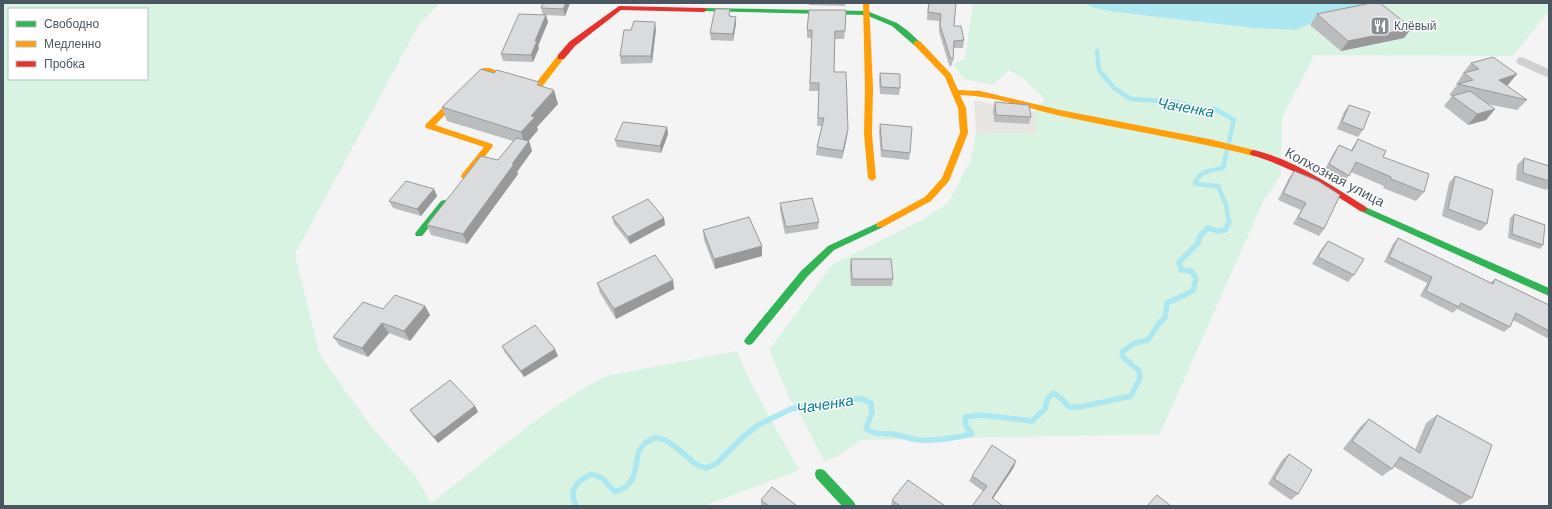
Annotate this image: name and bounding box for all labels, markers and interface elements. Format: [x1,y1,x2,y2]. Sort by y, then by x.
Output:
legend [8,8,148,80]
restaurant icon: Клёвый [1369,15,1391,37]
text: Свободно [44,17,99,31]
place label: Клёвый [1394,19,1436,33]
text: Медленно [44,37,101,51]
text: Пробка [44,57,85,71]
water label: Чаченка [1156,94,1216,120]
street label: Колхозная улица [1283,144,1388,210]
water label: Чаченка [795,391,855,417]

